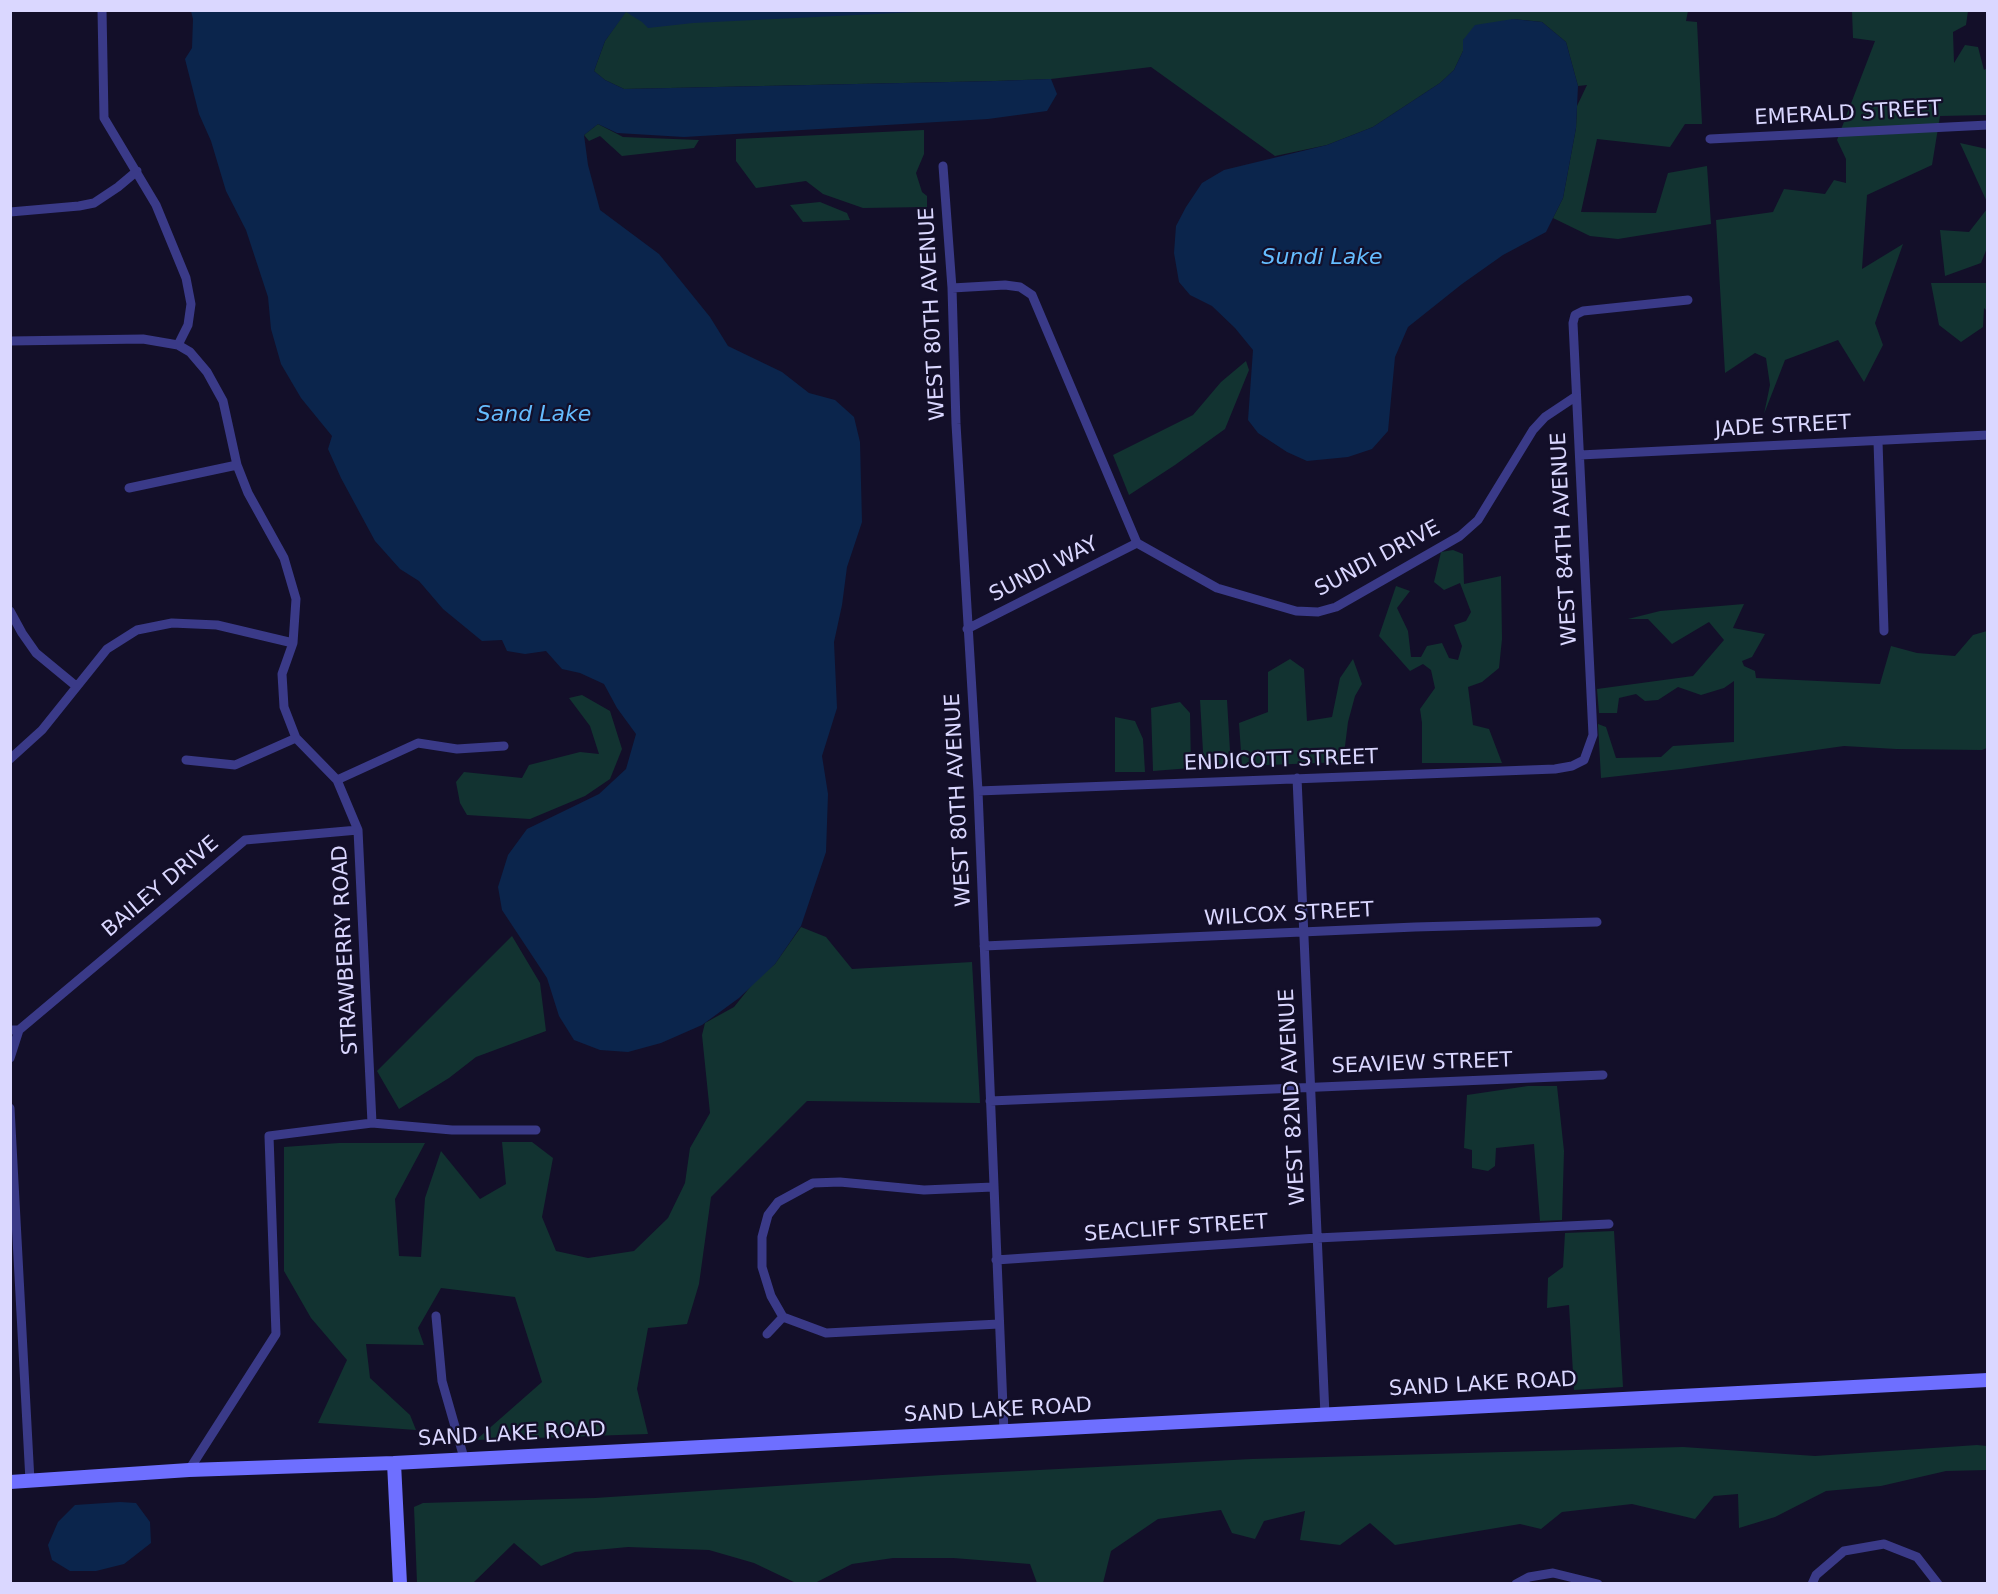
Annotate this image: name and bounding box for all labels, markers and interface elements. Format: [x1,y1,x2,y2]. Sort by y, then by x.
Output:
street label: EMERALD STREET [1754,97,1942,131]
street label: WEST 80TH AVENUE [915,207,951,421]
water label: Sundi Lake [1262,245,1382,271]
water label: Sand Lake [477,402,591,428]
street label: JADE STREET [1714,411,1852,443]
street label: WEST 84TH AVENUE [1547,432,1583,646]
street label: SUNDI DRIVE [1311,515,1445,603]
street label: SUNDI WAY [985,532,1103,608]
street label: WEST 80TH AVENUE [941,693,977,907]
street label: ENDICOTT STREET [1183,745,1379,777]
street label: BAILEY DRIVE [98,831,224,943]
street label: STRAWBERRY ROAD [328,844,364,1056]
street label: WILCOX STREET [1204,898,1374,932]
street label: WEST 82ND AVENUE [1275,988,1311,1206]
street label: SEAVIEW STREET [1331,1048,1513,1080]
street label: SEACLIFF STREET [1083,1210,1269,1248]
street label: SAND LAKE ROAD [1388,1367,1578,1403]
street label: SAND LAKE ROAD [903,1393,1093,1429]
street label: SAND LAKE ROAD [417,1417,607,1453]

